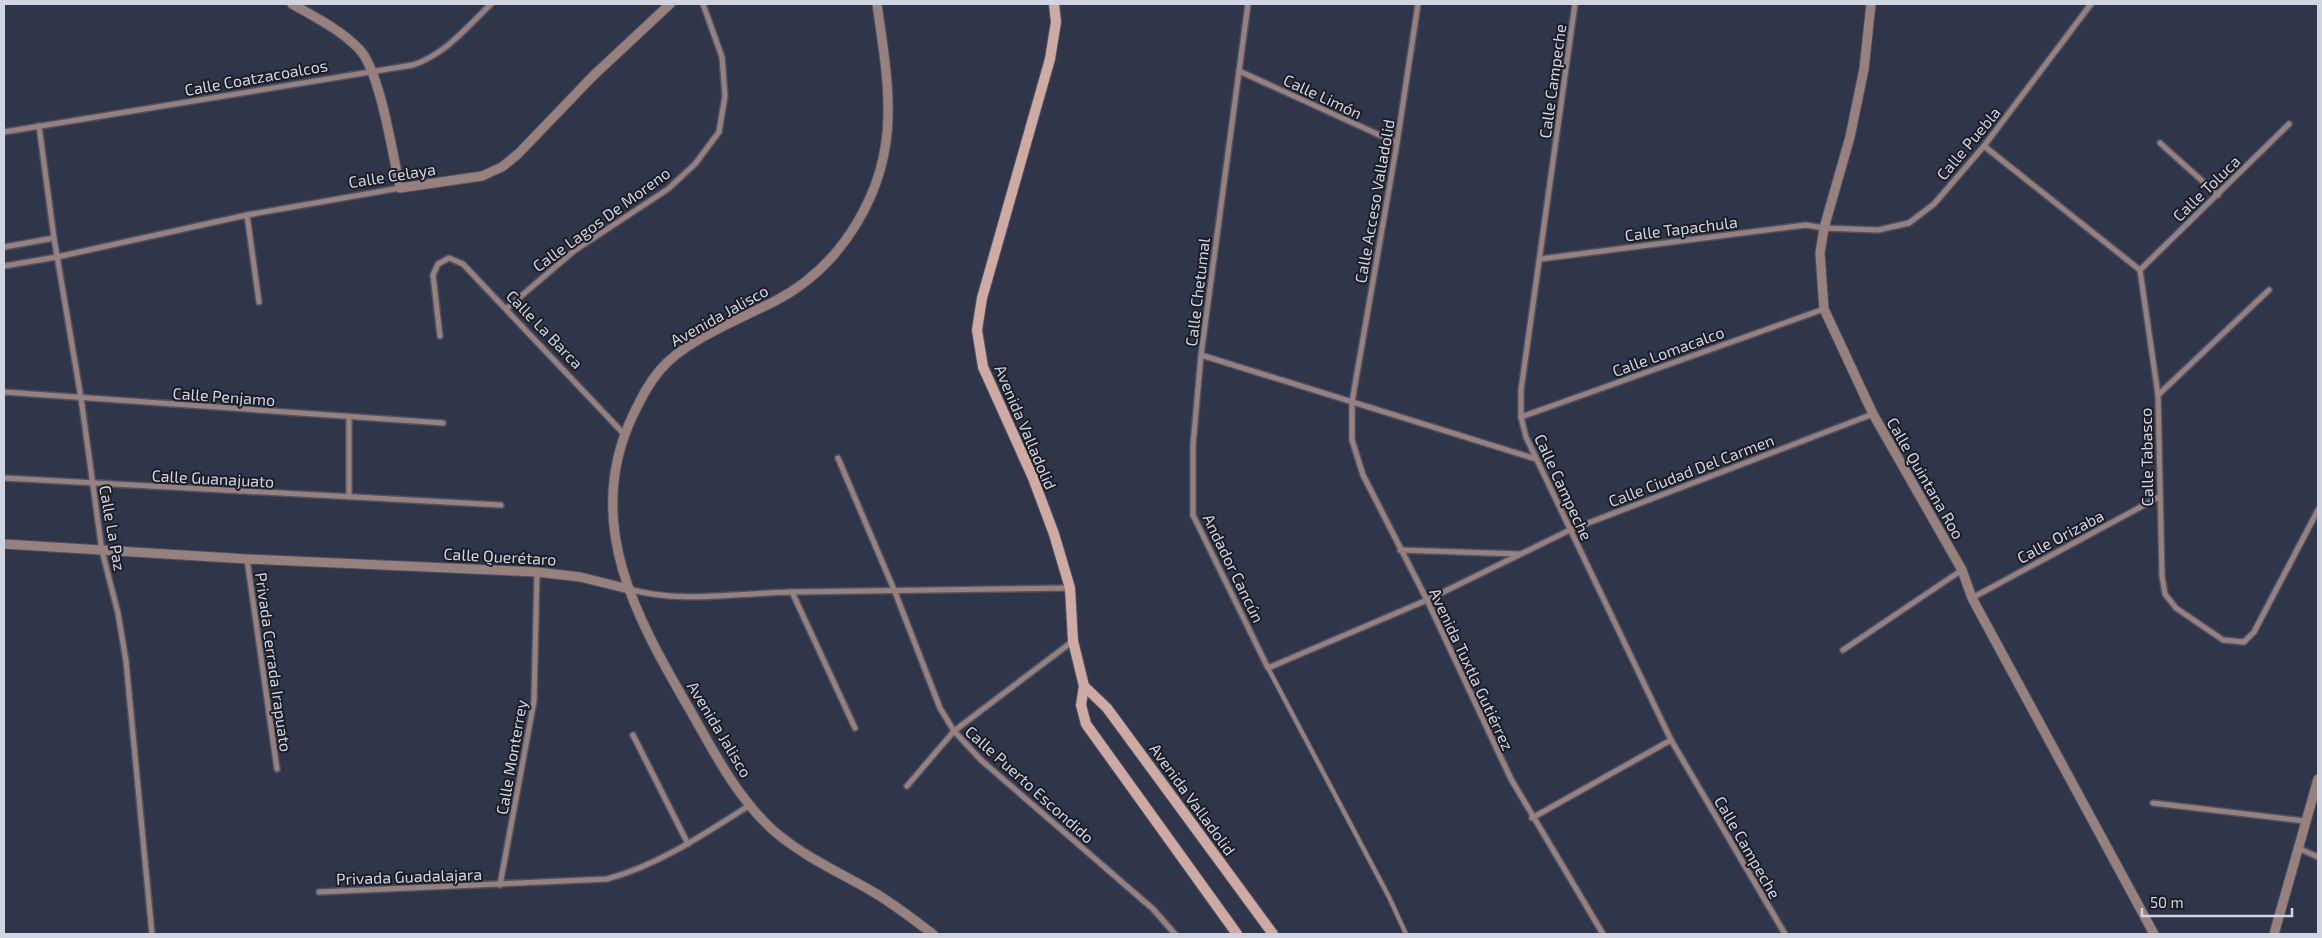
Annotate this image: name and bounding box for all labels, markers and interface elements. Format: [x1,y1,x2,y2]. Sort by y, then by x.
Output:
street label: Calle Campeche [1535,23,1569,139]
street label: Calle Coatzacoalcos [183,55,329,99]
street label: Calle Limón [1281,70,1365,122]
street label: Calle Puebla [1932,103,2004,183]
street label: Calle Acceso Valladolid [1350,118,1398,284]
street label: Calle Toluca [2168,151,2244,225]
street label: Calle Celaya [347,159,437,191]
street label: Calle Lagos De Moreno [529,163,673,275]
street label: Calle Tapachula [1623,212,1739,244]
street label: Calle Chetumal [1181,236,1213,347]
street label: Avenida Jalisco [667,280,771,350]
street label: Calle La Barca [503,286,587,372]
street label: Calle Lomacalco [1609,322,1727,380]
street label: Avenida Valladolid [991,362,1061,492]
street label: Calle Penjamo [172,383,276,410]
street label: Calle Tabasco [2136,408,2156,506]
street label: Calle Quintana Roo [1883,414,1969,543]
street label: Calle Ciudad Del Carmen [1606,430,1776,510]
street label: Calle Campeche [1531,431,1597,543]
street label: Calle Guanajuato [151,465,275,492]
street label: Calle La Paz [96,484,130,572]
street label: Calle Orizaba [2013,505,2107,567]
street label: Andador Cancún [1199,511,1269,625]
street label: Calle Querétaro [443,544,557,569]
street label: Privada Cerrada Irapuato [252,571,296,753]
street label: Avenida Tuxtla Gutiérrez [1426,585,1518,753]
street label: Avenida Jalisco [684,677,756,781]
street label: Calle Monterrey [492,698,531,816]
street label: Calle Puerto Escondido [962,721,1098,847]
street label: Avenida Valladolid [1146,739,1240,859]
street label: Calle Campeche [1711,792,1785,902]
street label: Privada Guadalajara [336,864,482,889]
scale bar [2142,886,2292,918]
text: 50 m [2150,893,2184,911]

